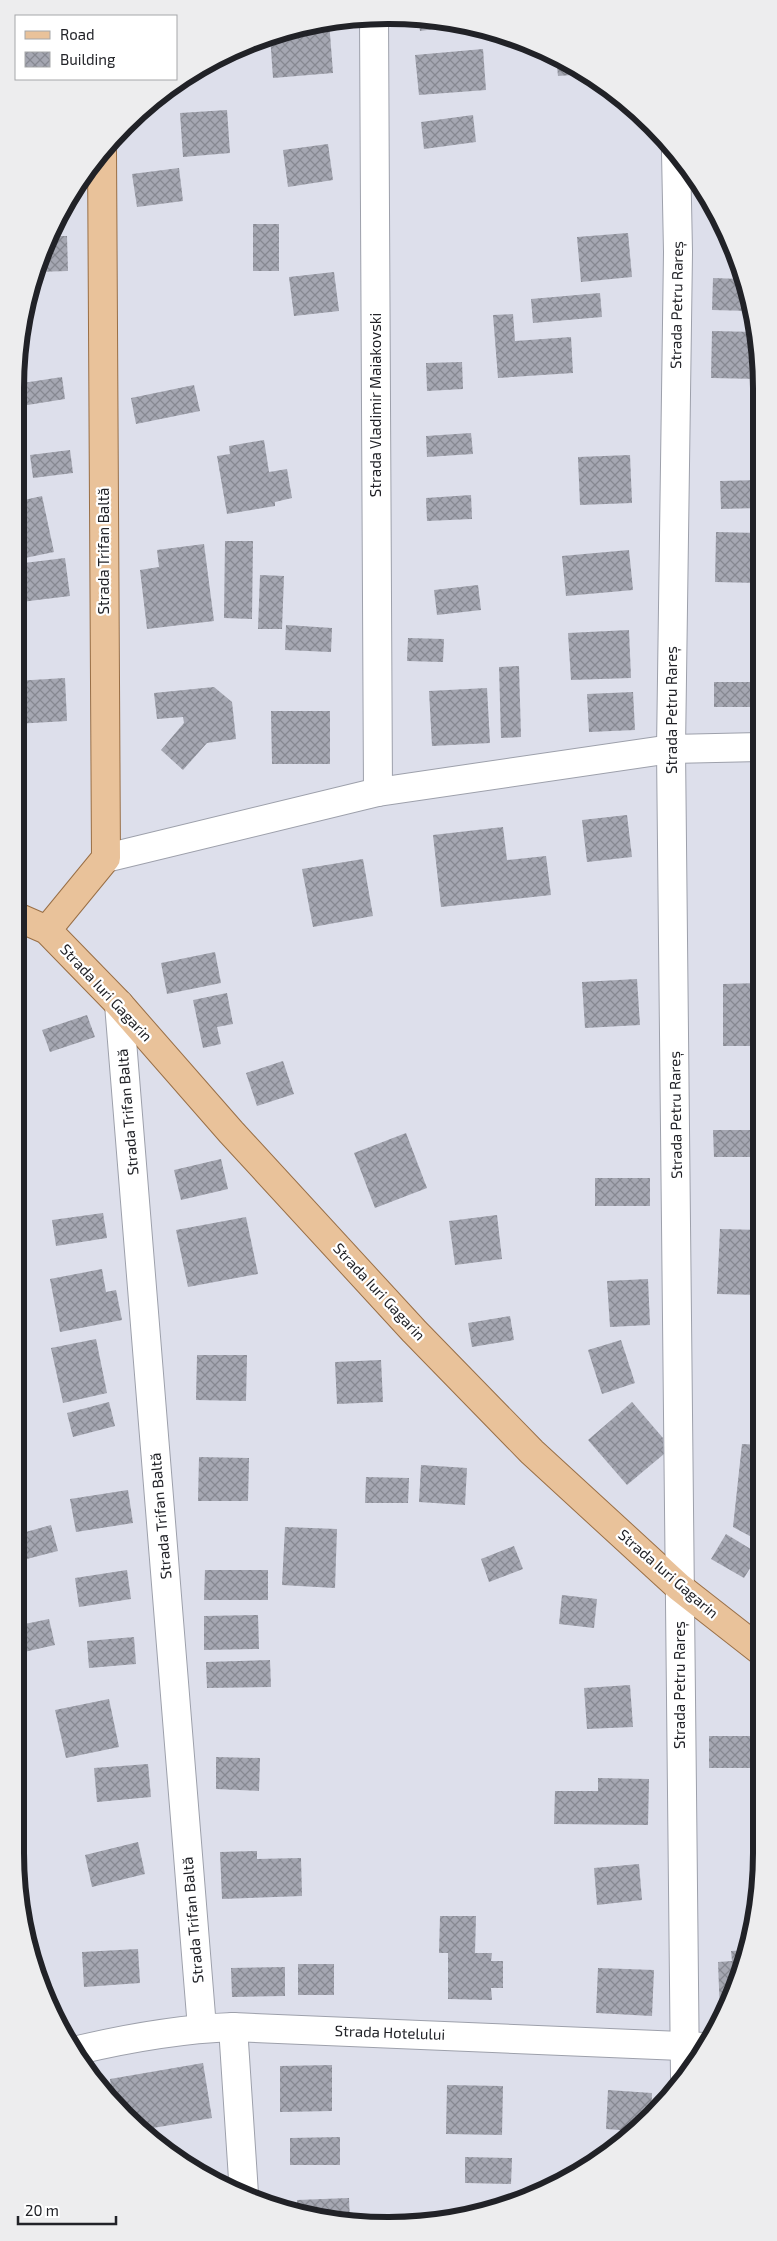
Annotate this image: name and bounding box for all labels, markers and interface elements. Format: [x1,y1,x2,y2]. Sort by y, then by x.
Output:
legend [15,15,178,80]
text: Road [60,25,95,43]
text: Building [60,50,116,68]
street label: Strada Petru Rareș [666,241,688,369]
street label: Strada Vladimir Maiakovski [366,313,384,497]
street label: Strada Trifan Baltă [94,487,112,615]
street label: Strada Petru Rareș [662,646,682,774]
street label: Strada Iuri Gagarin [57,940,157,1045]
street label: Strada Trifan Baltă [113,1048,142,1176]
street label: Strada Petru Rareș [665,1051,687,1179]
street label: Strada Iuri Gagarin [330,1239,430,1344]
street label: Strada Trifan Baltă [146,1452,175,1580]
street label: Strada Iuri Gagarin [615,1525,722,1622]
street label: Strada Petru Rareș [670,1621,690,1749]
street label: Strada Trifan Baltă [178,1856,207,1984]
street label: Strada Hotelului [335,2021,446,2043]
scale bar [18,2194,115,2226]
text: 20 m [25,2201,59,2219]

